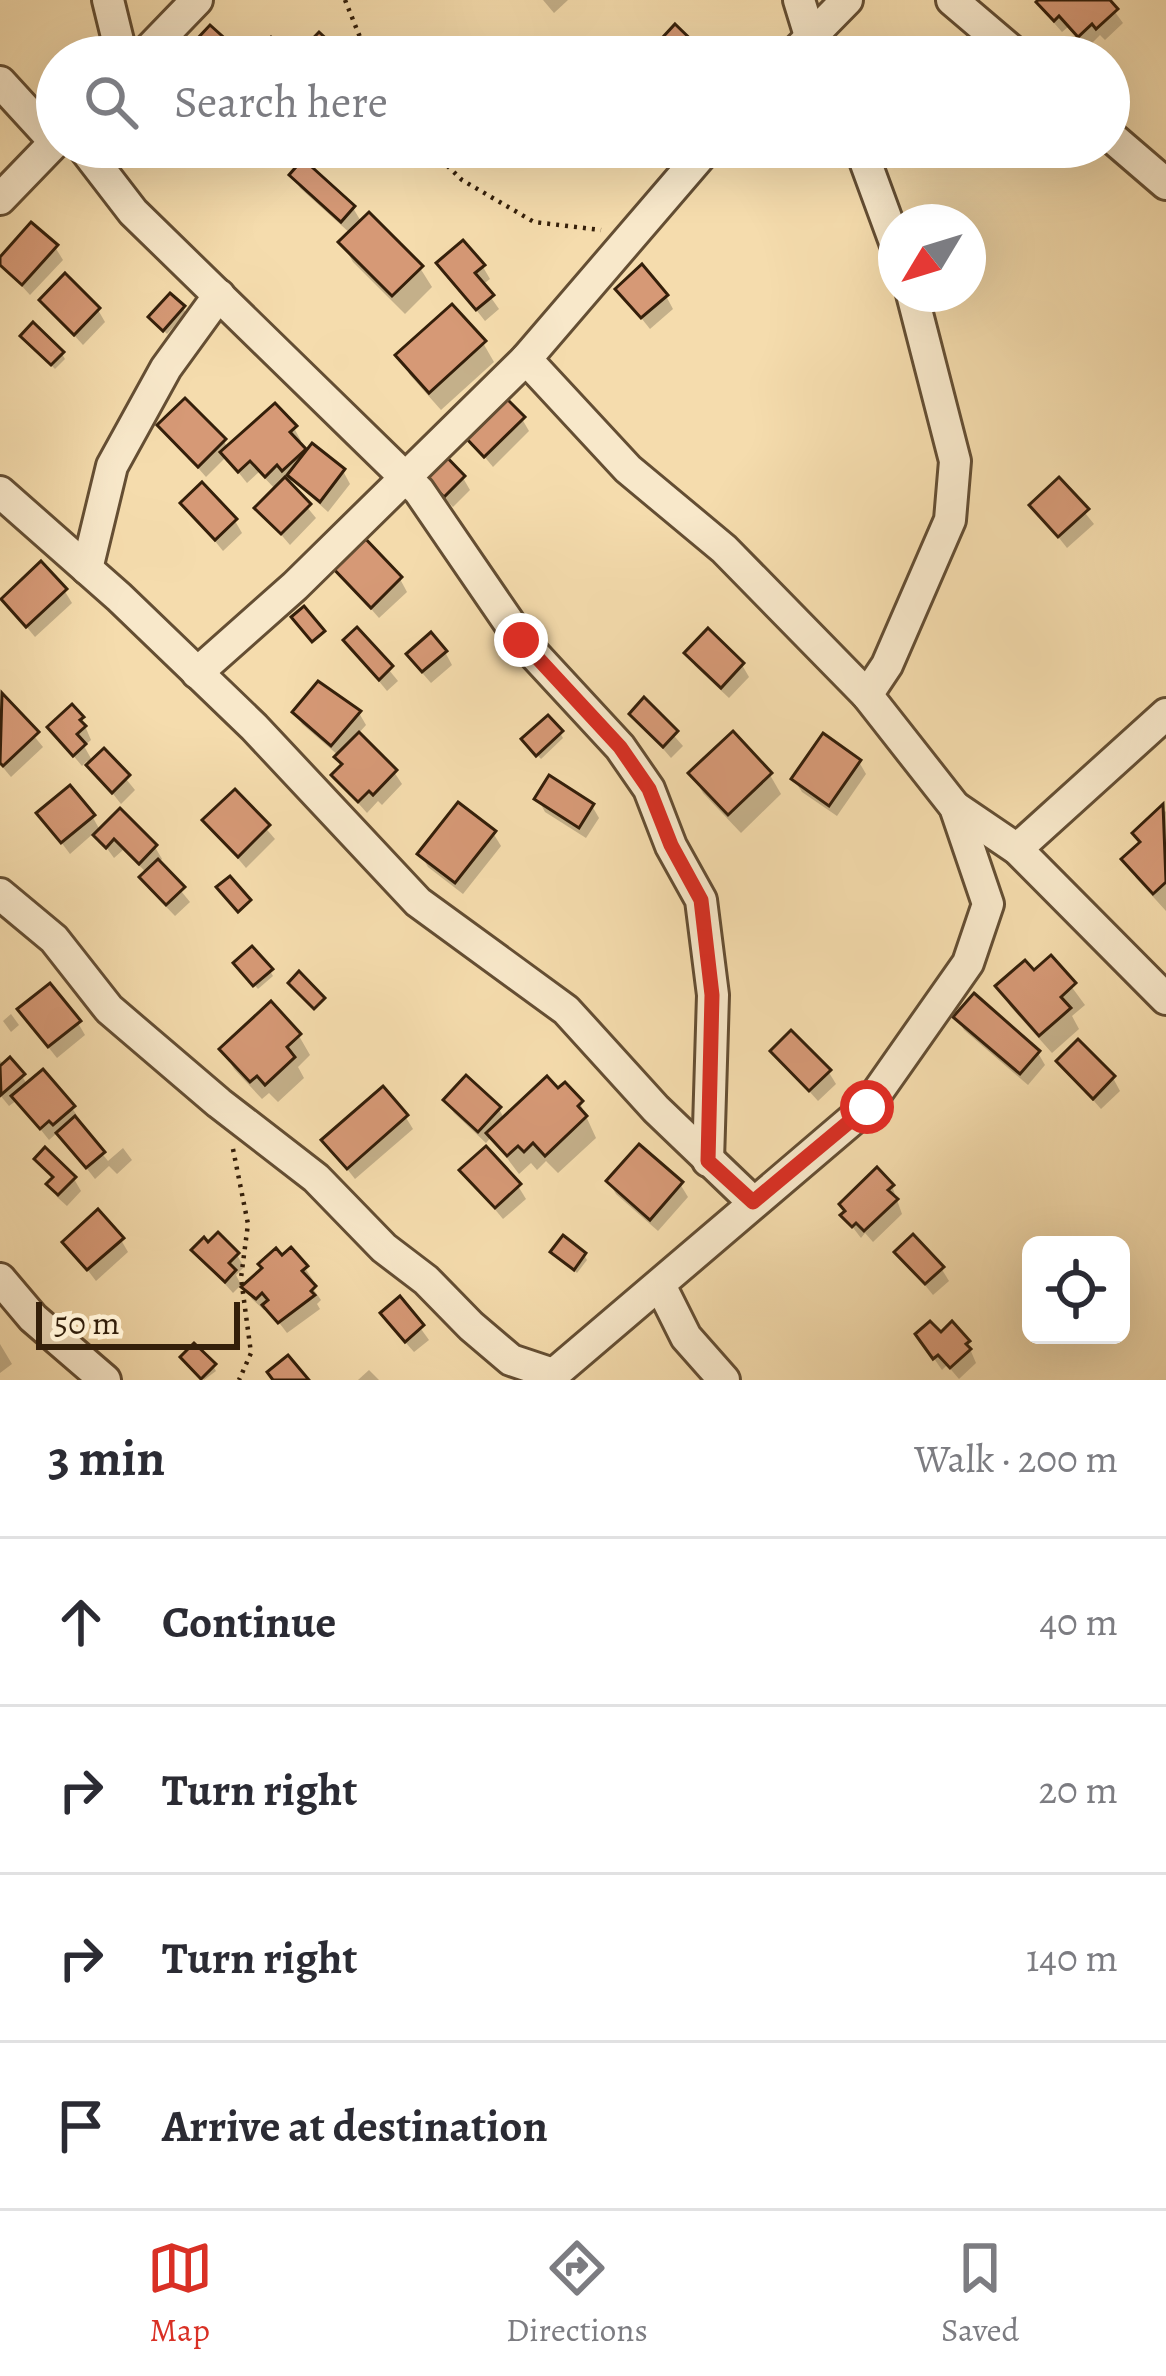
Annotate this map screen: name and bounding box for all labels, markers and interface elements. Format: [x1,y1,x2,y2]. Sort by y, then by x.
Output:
search box [36,36,1130,168]
icon: search [78,69,144,135]
text: Search here [174,71,388,133]
north arrow [878,204,986,312]
route end [494,613,548,667]
route start [840,1080,894,1134]
map controls [1022,1236,1130,1344]
button: locate [1022,1236,1130,1344]
scale bar [36,1296,240,1349]
text: 50 m [54,1300,120,1345]
text: 3 min [48,1423,165,1493]
text: Walk · 200 m [914,1432,1118,1485]
icon: ahead [48,1589,114,1655]
text: Continue [162,1591,336,1653]
text: 40 m [1039,1595,1118,1648]
icon: right [48,1757,114,1823]
text: Turn right [162,1759,357,1821]
text: 20 m [1039,1763,1118,1816]
icon: right [48,1925,114,1991]
text: Turn right [162,1927,357,1989]
text: 140 m [1026,1931,1118,1984]
icon: arrive [48,2093,114,2159]
text: Arrive at destination [162,2095,548,2157]
tab: Map [147,2235,213,2352]
tab: Directions [506,2235,648,2352]
tab: Saved [941,2235,1019,2352]

